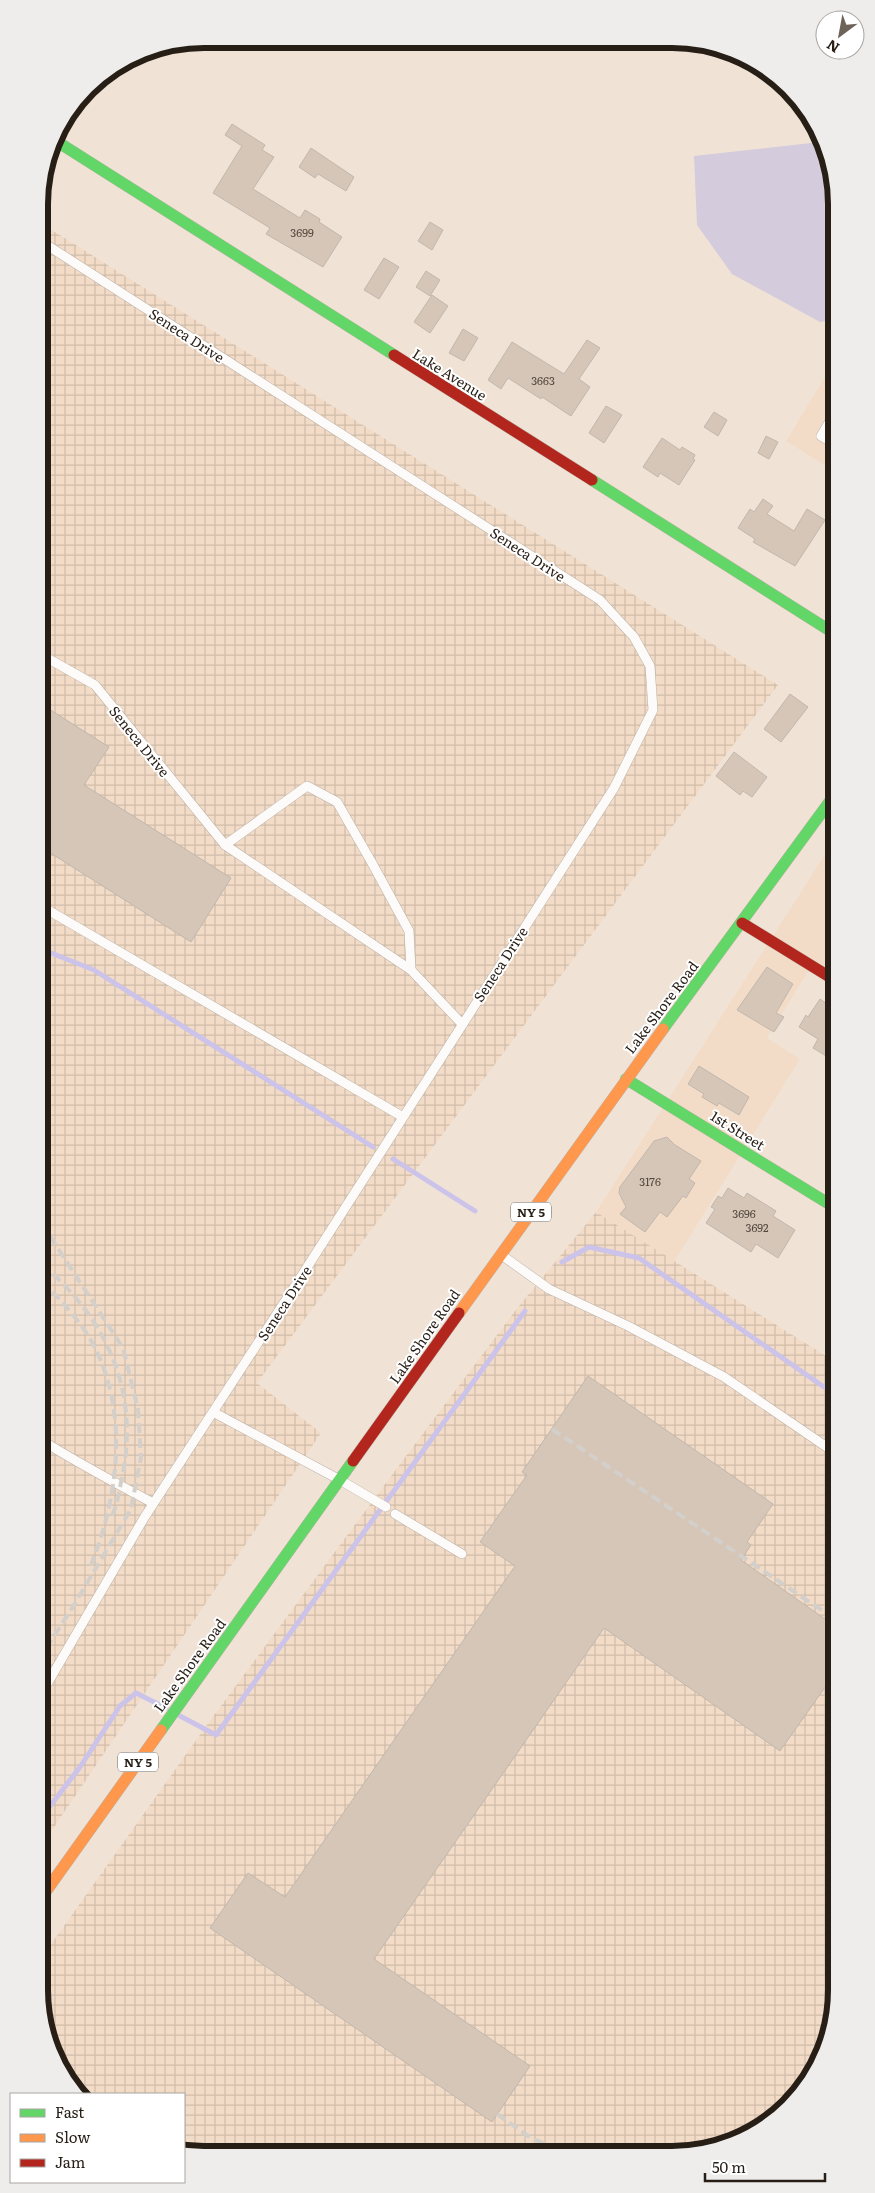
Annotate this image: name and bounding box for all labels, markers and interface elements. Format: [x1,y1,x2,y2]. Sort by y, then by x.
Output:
north arrow [815,10,865,60]
text: N [822,35,843,58]
house number: 3699 [290,224,314,240]
street label: Seneca Drive [145,303,229,367]
street label: Lake Avenue [409,343,491,405]
house number: 3663 [531,372,555,388]
street label: Seneca Drive [486,522,570,586]
street label: Seneca Drive [105,701,175,781]
street label: Seneca Drive [468,922,532,1006]
street label: Lake Shore Road [620,956,703,1057]
street label: 1st Street [707,1106,769,1155]
house number: 3176 [639,1173,661,1189]
road number: NY 5 [511,1202,551,1222]
house number: 3696 [732,1205,756,1221]
house number: 3692 [745,1219,769,1235]
street label: Seneca Drive [252,1261,316,1345]
street label: Lake Shore Road [384,1284,464,1387]
street label: Lake Shore Road [148,1614,230,1716]
road number: NY 5 [118,1752,158,1771]
legend [10,2093,185,2183]
text: Fast [55,2100,84,2123]
text: Slow [55,2125,90,2148]
text: Jam [55,2150,86,2173]
scale bar [705,2150,825,2182]
text: 50 m [712,2155,746,2178]

